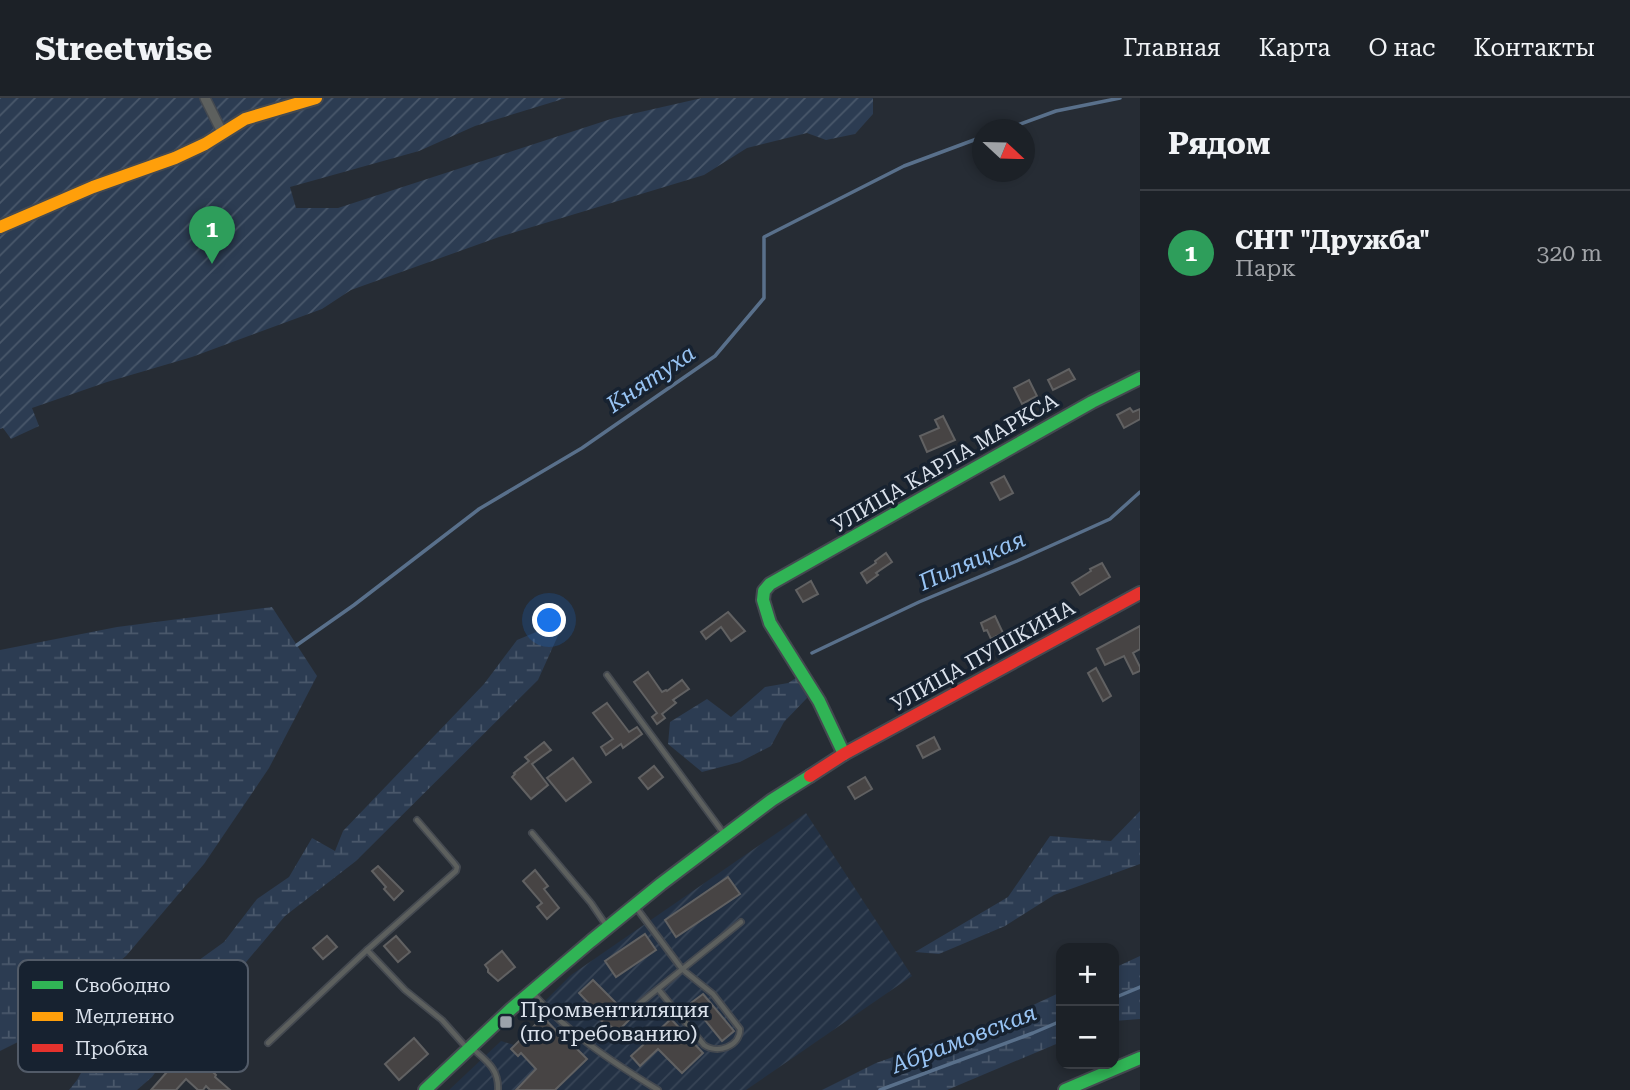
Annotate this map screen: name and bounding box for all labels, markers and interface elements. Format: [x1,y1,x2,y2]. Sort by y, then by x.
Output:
text: Streetwise [35,29,212,68]
text: Главная [1123,34,1221,62]
text: Карта [1259,34,1330,62]
text: О нас [1368,34,1435,62]
text: Контакты [1473,34,1595,62]
north arrow [972,119,1035,182]
text: Рядом [1168,126,1270,161]
pin: 1 [189,206,235,264]
text: СНТ "Дружба" [1235,225,1430,255]
text: 1 [1185,240,1197,267]
text: 320 m [1537,240,1602,267]
text: Парк [1235,255,1296,282]
water label: Княтуха [601,339,701,419]
street label: УЛИЦА КАРЛА МАРКСА [828,388,1063,538]
water label: Пиляцкая [914,525,1030,597]
street label: УЛИЦА ПУШКИНА [887,595,1079,716]
your location [532,603,566,637]
map controls [1056,943,1119,1069]
button: + [1056,943,1119,1006]
legend [18,960,248,1072]
text: Свободно [75,974,170,997]
place label: Промвентиляция (по требованию) [520,998,709,1046]
water label: Абрамовская [886,999,1040,1080]
text: Медленно [75,1005,174,1028]
button: − [1056,1006,1119,1069]
marker: Промвентиляция (по требованию) [498,1014,514,1030]
text: Пробка [75,1037,149,1060]

